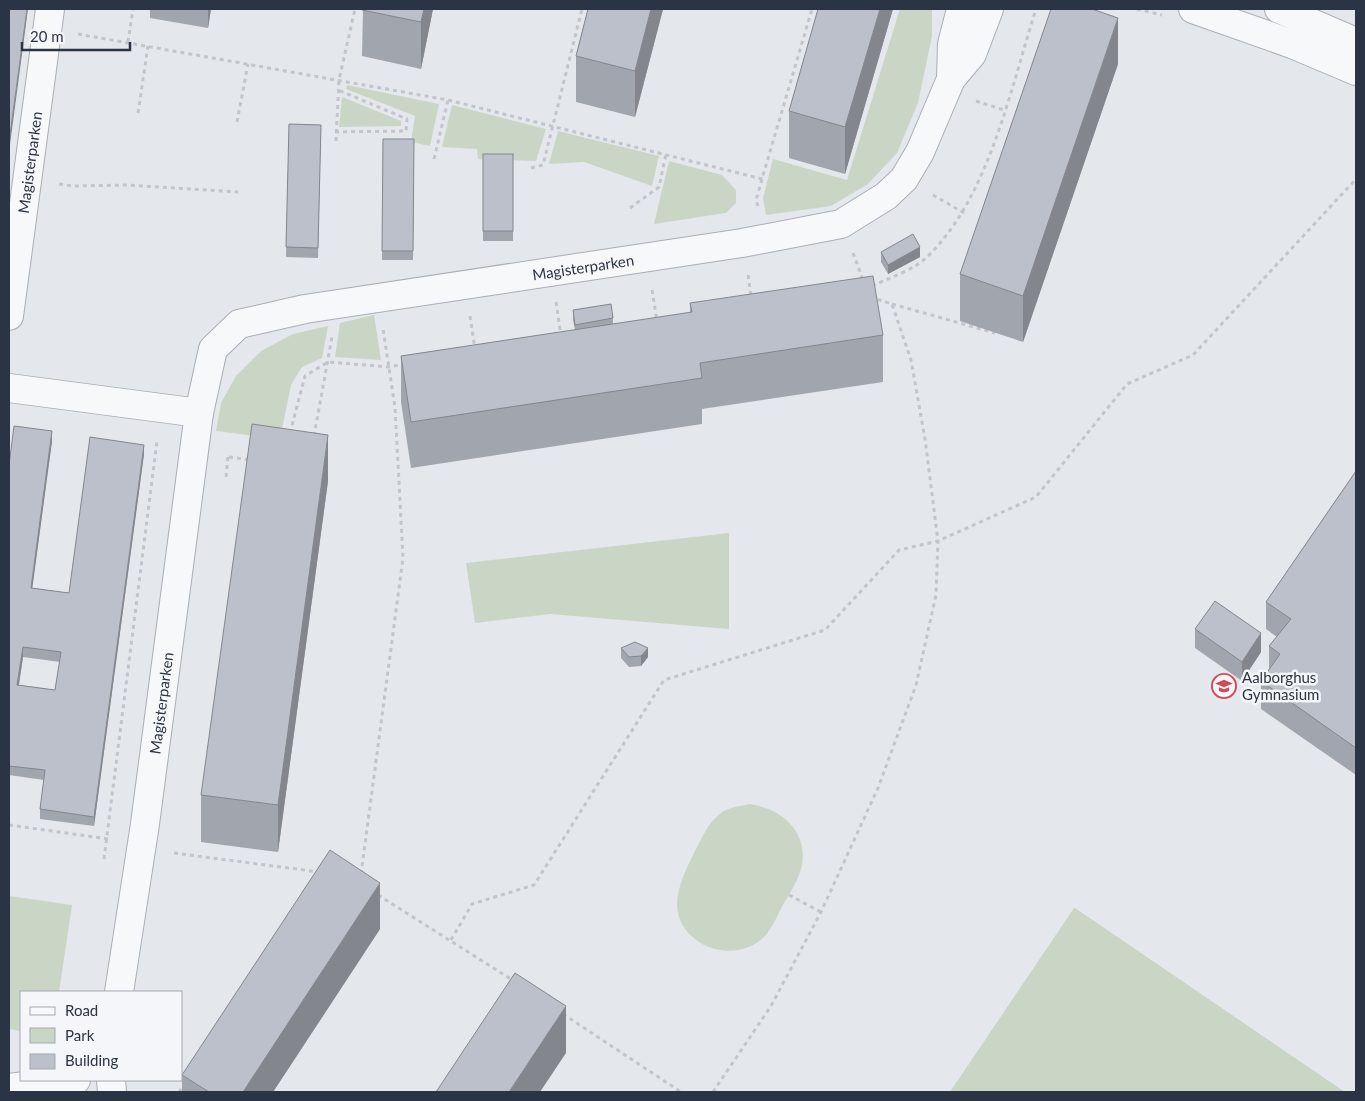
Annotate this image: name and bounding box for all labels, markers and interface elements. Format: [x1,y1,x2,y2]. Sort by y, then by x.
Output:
scale bar [22,20,130,52]
text: 20 m [30,27,64,45]
street label: Magisterparken [14,110,45,214]
street label: Magisterparken [531,250,635,284]
street label: Magisterparken [145,651,177,755]
place label: Aalborghus Gymnasium [1242,668,1319,703]
school or university icon: Aalborghus Gymnasium [1211,673,1237,699]
legend [20,991,182,1081]
text: Road [65,1001,98,1019]
text: Park [65,1026,95,1044]
text: Building [65,1051,118,1069]

